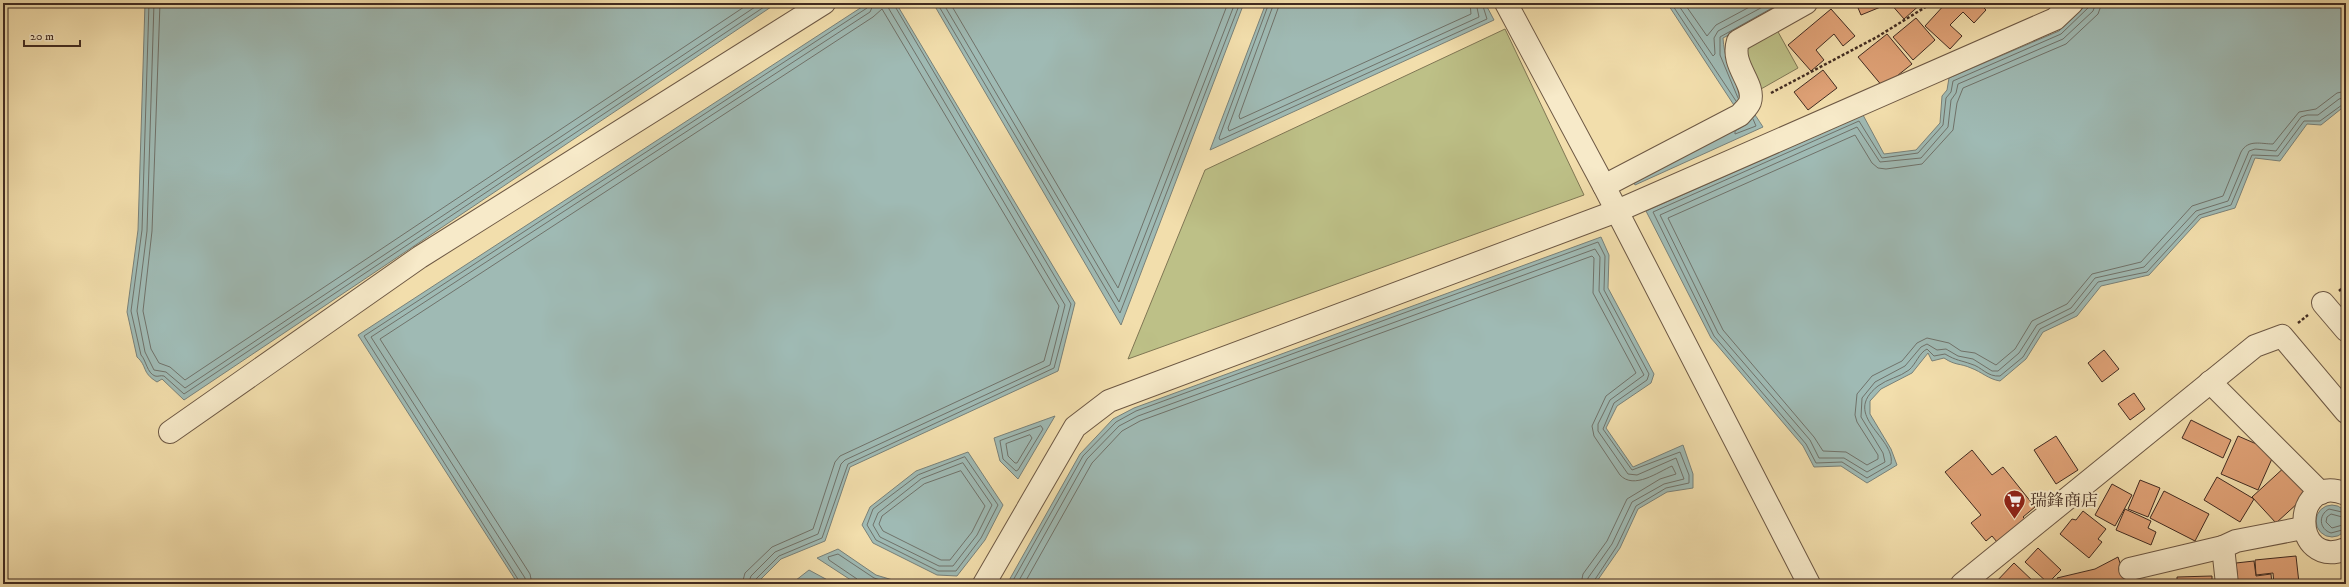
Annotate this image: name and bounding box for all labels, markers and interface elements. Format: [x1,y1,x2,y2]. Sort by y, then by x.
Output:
scale bar [24,22,80,48]
text: 20 m [30,29,54,44]
supermarket icon: 瑞鋒商店 [2001,487,2027,520]
place label: 瑞鋒商店 [2030,490,2098,512]

